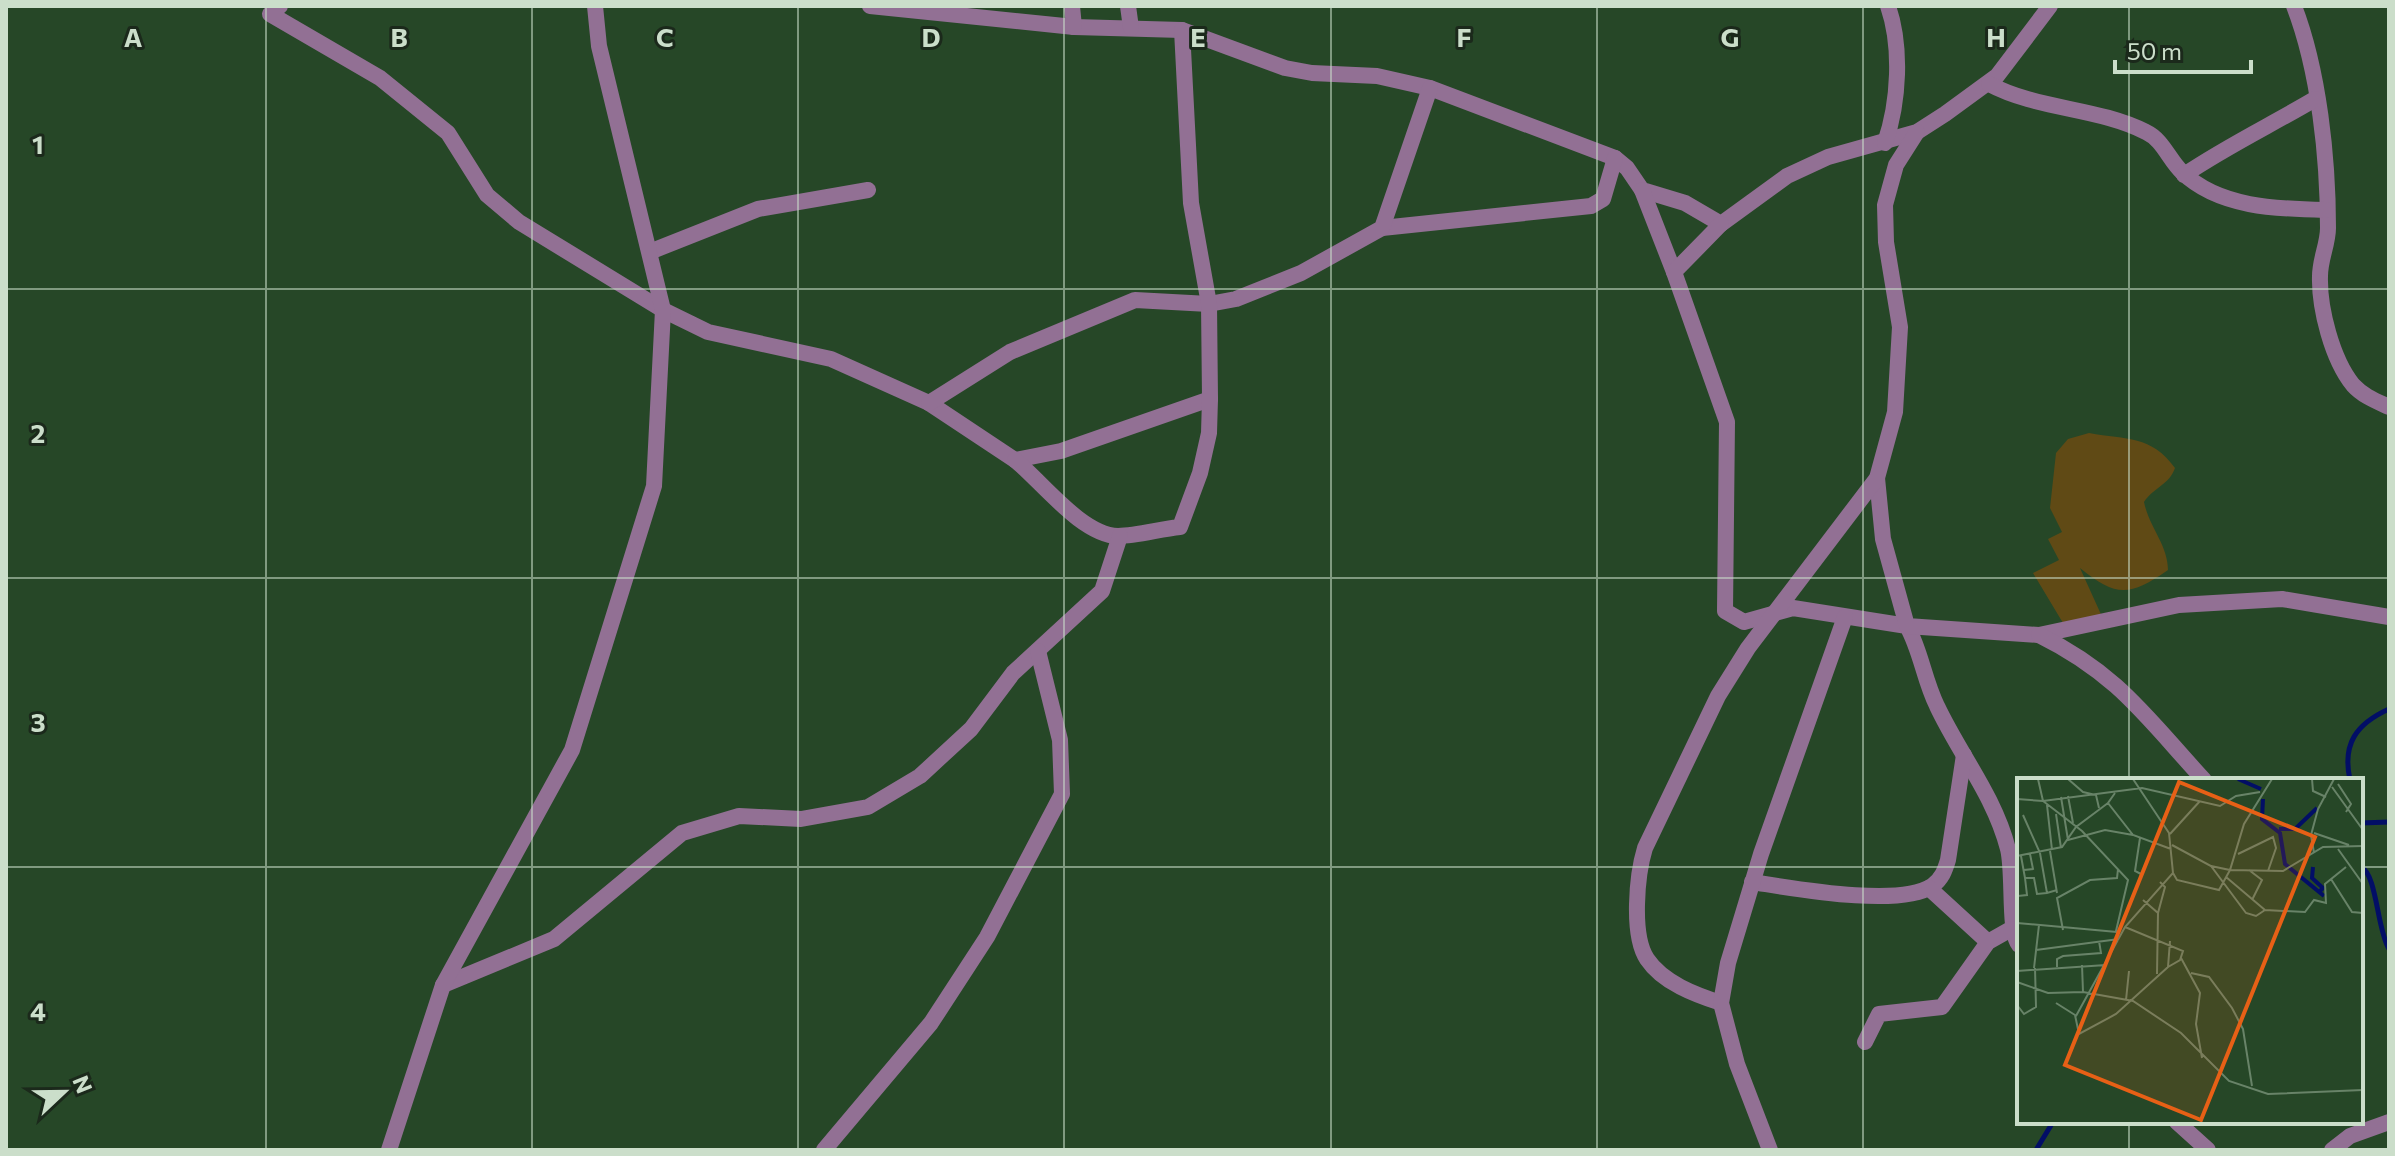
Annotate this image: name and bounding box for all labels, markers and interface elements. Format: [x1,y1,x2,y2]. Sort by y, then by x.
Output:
text: A [124,21,143,52]
text: B [390,21,408,52]
text: C [656,21,674,52]
text: D [921,21,941,52]
text: E [1190,21,1206,52]
text: F [1456,21,1472,52]
text: G [1721,21,1739,52]
text: H [1986,21,2006,52]
scale bar [2115,24,2251,74]
text: 50 m [2127,36,2182,65]
text: 1 [32,128,44,159]
text: 2 [31,417,45,448]
text: 3 [30,706,46,737]
inset map [2017,778,2363,1124]
text: 4 [30,995,46,1026]
north arrow [24,1052,104,1132]
text: N [67,1072,99,1097]

